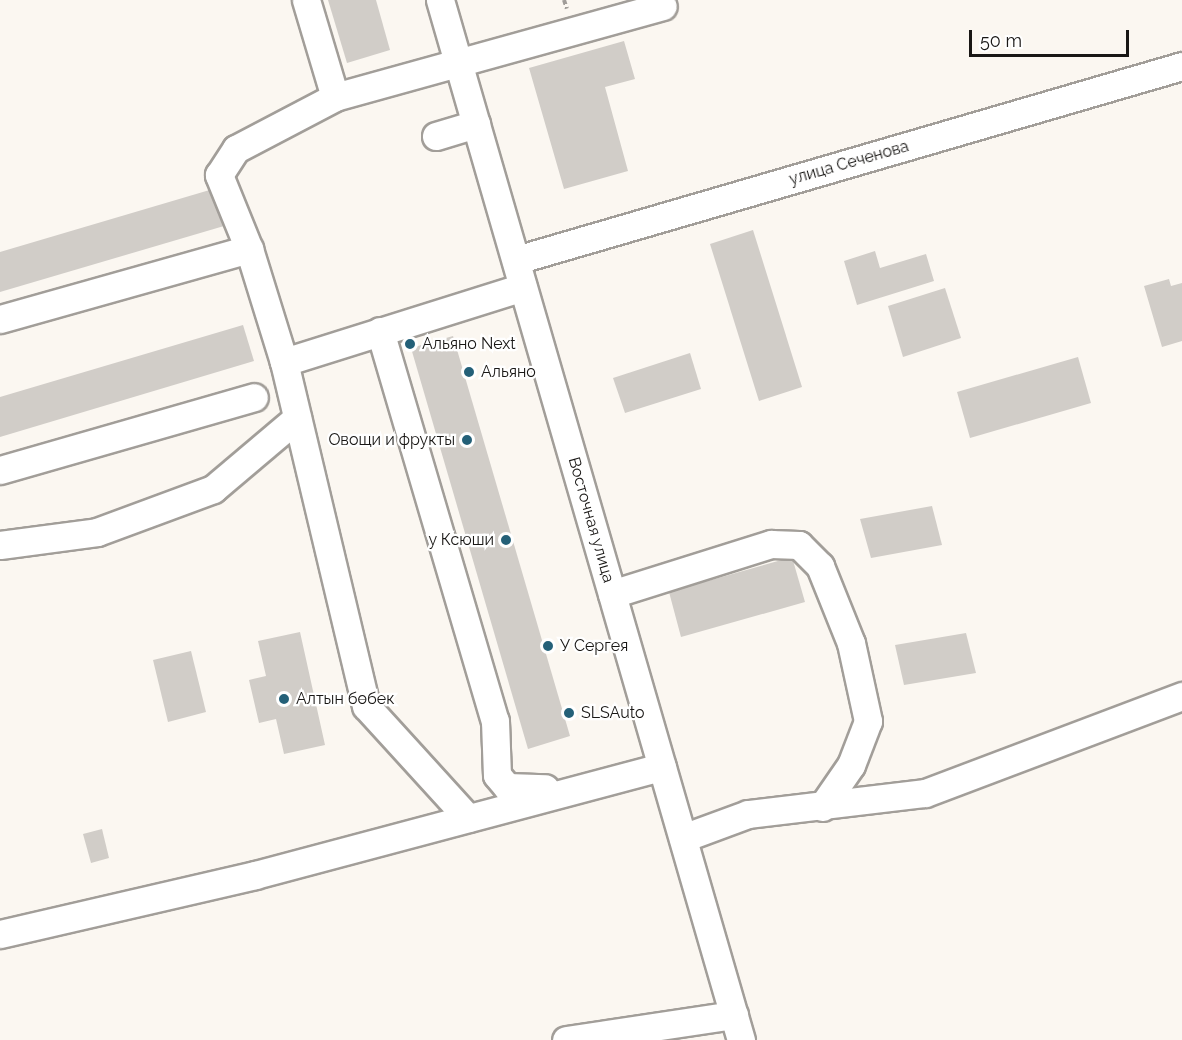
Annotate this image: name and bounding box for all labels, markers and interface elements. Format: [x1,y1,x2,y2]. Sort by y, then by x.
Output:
scale bar [972,18,1132,56]
text: 50 m [980,30,1022,51]
street label: улица Сеченова [787,137,911,189]
place label: Альяно Next [422,334,516,354]
marker: Альяно Next [403,337,417,351]
place label: Альяно [481,362,536,382]
marker: Альяно [462,365,476,379]
place label: Овощи и фрукты [328,430,455,450]
marker: Овощи и фрукты [460,433,474,447]
street label: Восточная улица [564,455,618,585]
place label: у Ксюши [428,530,494,550]
marker: у Ксюши [499,533,513,547]
place label: У Сергея [560,636,628,656]
marker: У Сергея [541,639,555,653]
place label: Алтын бөбек [296,689,394,709]
marker: Алтын бөбек [277,692,291,706]
place label: SLSAuto [581,703,644,723]
marker: SLSAuto [562,706,576,720]

